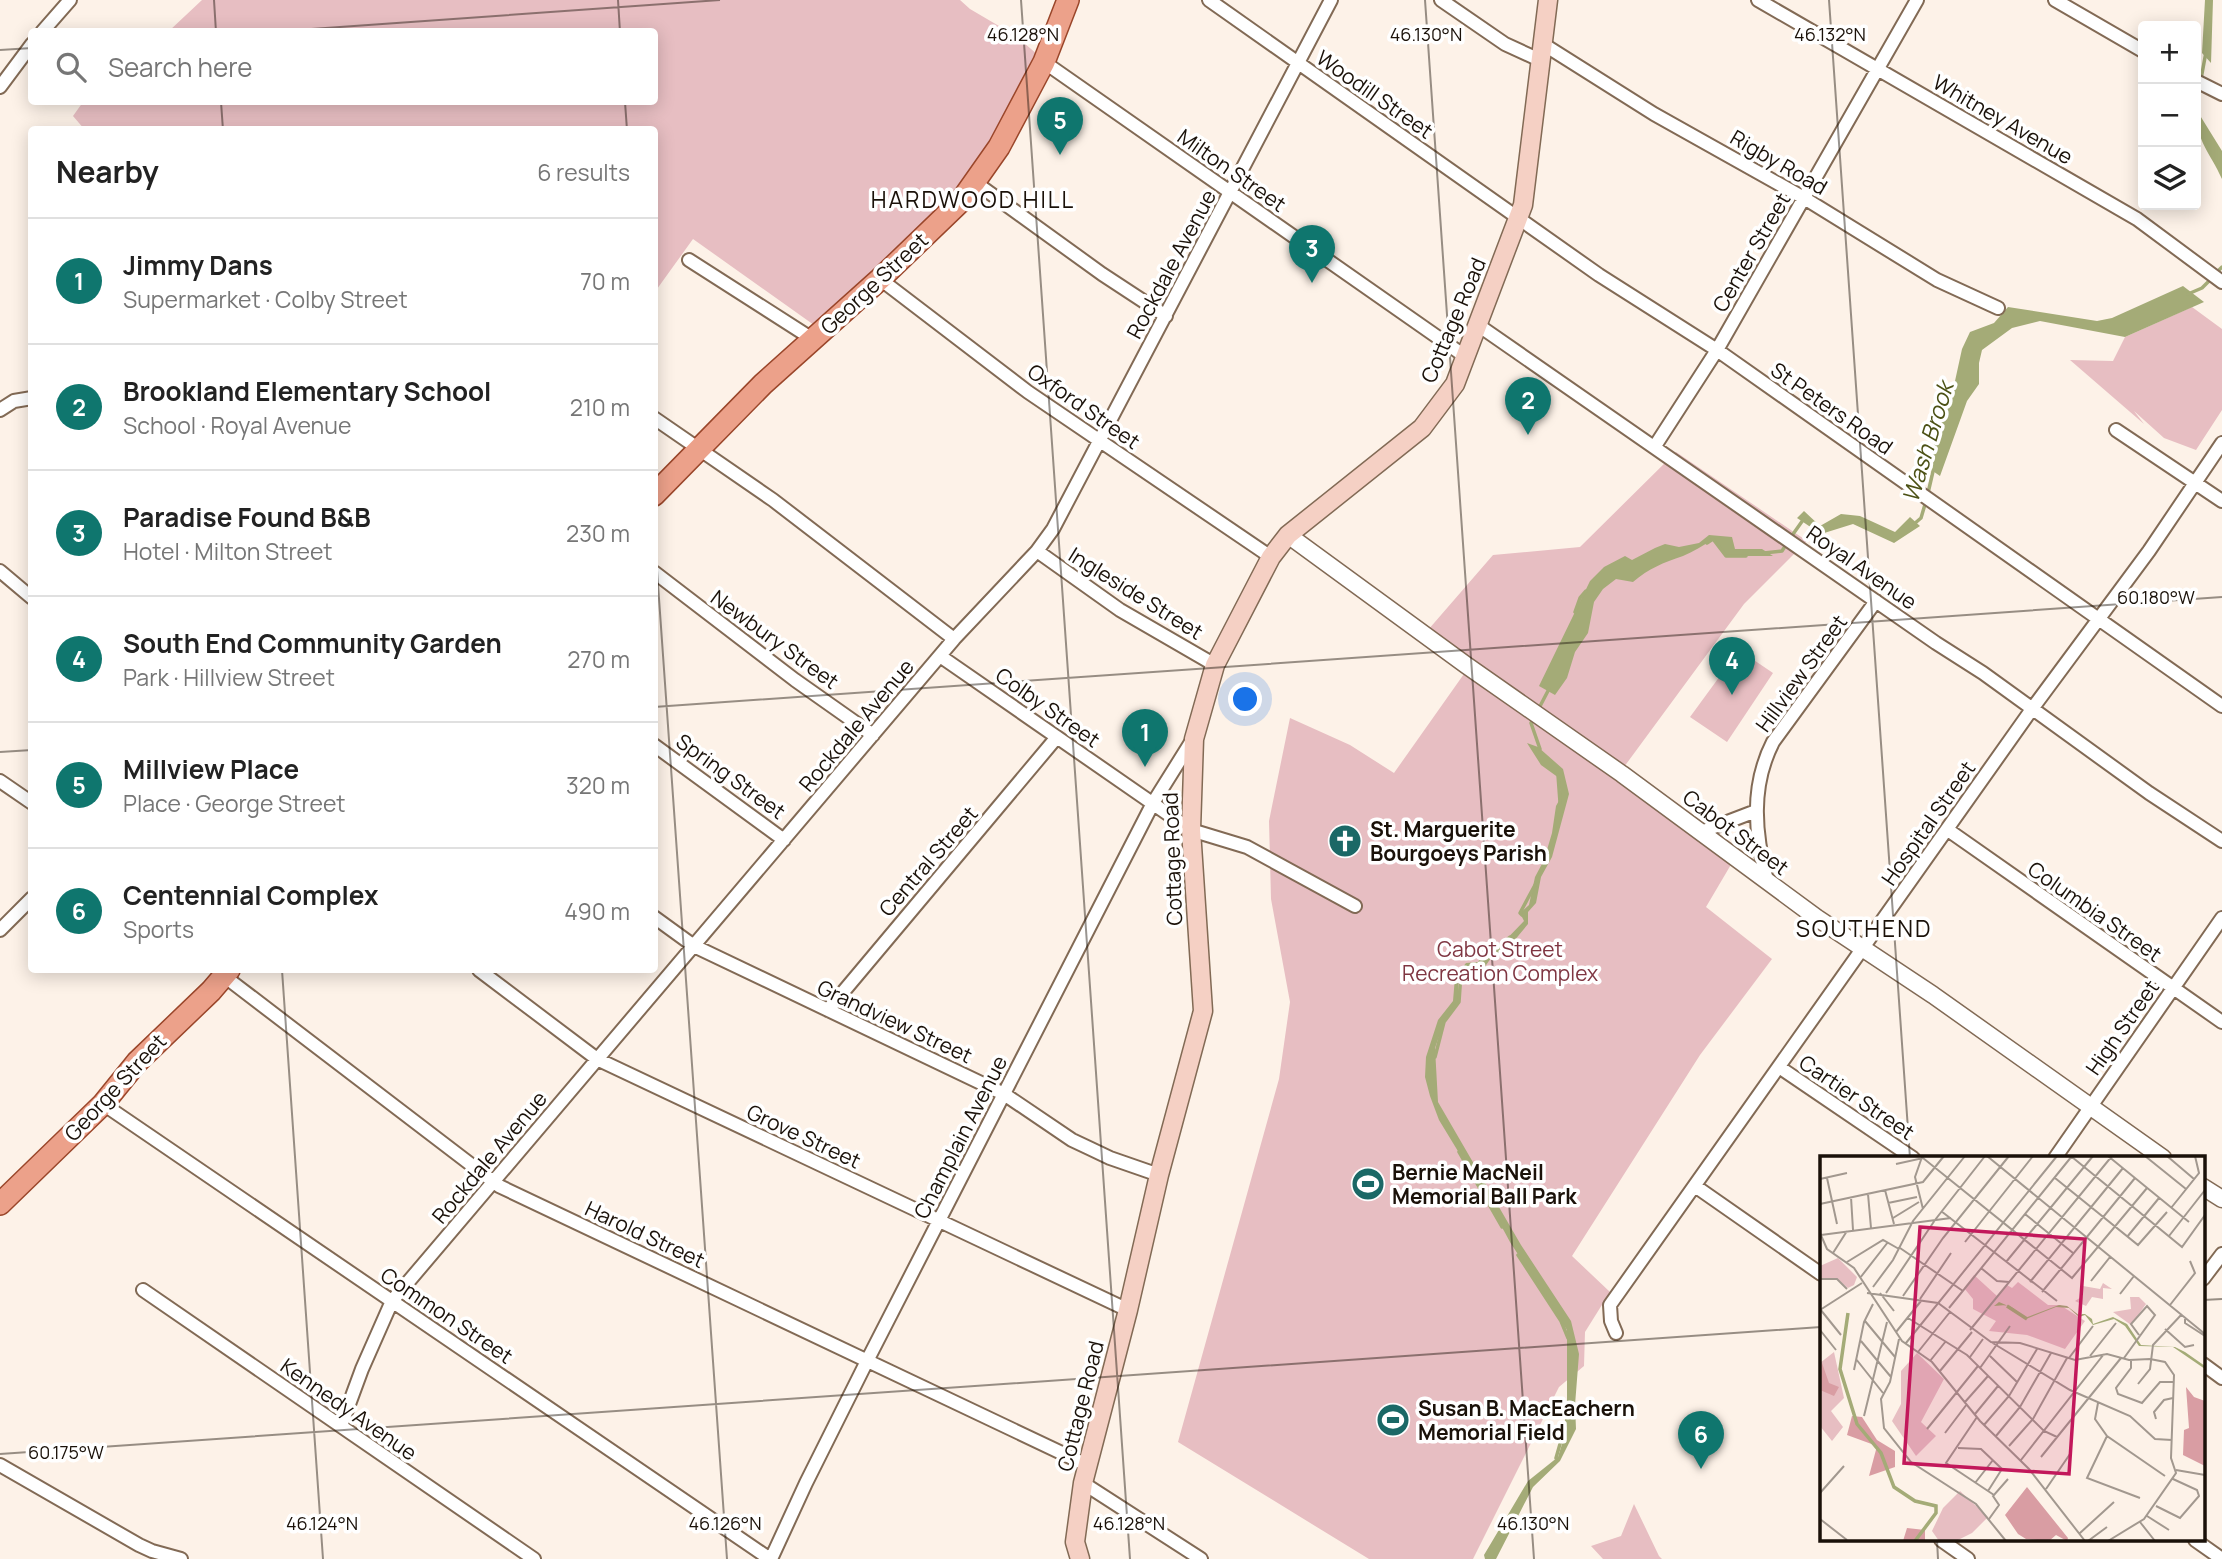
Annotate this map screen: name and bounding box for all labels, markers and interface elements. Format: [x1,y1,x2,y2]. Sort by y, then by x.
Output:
map controls [2138,21,2201,210]
button: + [2138,21,2201,84]
text: 46.128°N [987,22,1059,46]
text: 46.130°N [1390,22,1462,46]
text: 46.132°N [1794,22,1866,46]
search box [28,28,658,105]
street label: Woodill Street [1311,43,1439,145]
icon: search [52,48,90,86]
text: Search here [108,49,253,85]
street label: Whitney Avenue [1928,68,2078,170]
button: − [2138,84,2201,147]
pin: 5 [1037,97,1083,155]
street label: Milton Street [1172,122,1292,218]
street label: Rigby Road [1725,123,1833,201]
button: layers [2138,147,2201,210]
text: Nearby [56,151,159,192]
text: 6 results [537,156,630,188]
district label: HARDWOOD HILL [871,183,1075,215]
street label: Rockdale Avenue [1120,185,1222,343]
street label: Center Street [1706,187,1796,317]
pin: 3 [1289,225,1335,283]
street label: George Street [814,226,934,340]
text: Jimmy Dans [123,247,273,283]
street label: Cottage Road [1414,253,1492,387]
text: 1 [74,265,84,297]
text: 70 m [580,265,630,297]
text: Supermarket · Colby Street [123,283,408,315]
street label: St Peters Road [1765,356,1899,460]
street label: Oxford Street [1022,357,1146,455]
text: Brookland Elementary School [123,373,491,409]
water label: Wash Brook [1894,374,1962,506]
pin: 2 [1505,377,1551,435]
text: 2 [72,391,86,423]
text: 210 m [570,391,630,423]
text: School · Royal Avenue [123,409,351,441]
text: Paradise Found B&B [123,499,371,535]
text: 3 [72,517,86,549]
text: 230 m [566,517,630,549]
street label: Royal Avenue [1801,519,1923,615]
text: Hotel · Milton Street [123,535,333,567]
street label: Ingleside Street [1063,540,1209,646]
street label: Newbury Street [705,583,845,695]
text: 60.180°W [2117,585,2195,609]
street label: Hillview Street [1749,609,1853,737]
text: South End Community Garden [123,625,502,661]
pin: 4 [1709,637,1755,695]
text: 4 [72,643,86,675]
text: 270 m [567,643,630,675]
street label: Rockdale Avenue [792,653,920,797]
text: Park · Hillview Street [123,661,335,693]
street label: Colby Street [990,661,1106,753]
your location [1228,682,1262,716]
pin: 1 [1122,709,1168,767]
street label: Spring Street [671,727,791,825]
text: Millview Place [123,751,299,787]
street label: Hospital Street [1875,755,1981,891]
text: 5 [72,769,86,801]
text: 320 m [566,769,630,801]
street label: Cabot Street [1677,783,1795,881]
text: Place · George Street [123,787,346,819]
street label: Cottage Road [1156,792,1188,926]
street label: Central Street [872,800,984,922]
place label: St. Marguerite Bourgoeys Parish [1370,815,1547,867]
church icon: St. Marguerite Bourgoeys Parish [1326,822,1364,860]
street label: Columbia Street [2022,854,2168,968]
text: Centennial Complex [123,877,378,913]
text: 6 [72,895,86,927]
text: 490 m [564,895,630,927]
district label: SOUTHEND [1796,912,1932,944]
text: Sports [123,913,194,945]
park label: Cabot Street Recreation Complex [1402,935,1598,987]
street label: Grandview Street [813,973,977,1069]
street label: High Street [2079,974,2165,1080]
street label: George Street [58,1027,172,1147]
street label: Cartier Street [1794,1048,1920,1146]
street label: Champlain Avenue [907,1051,1013,1223]
street label: Rockdale Avenue [425,1085,553,1229]
street label: Grove Street [743,1097,865,1175]
inset map [1820,1156,2204,1542]
place label: Bernie MacNeil Memorial Ball Park [1392,1158,1577,1210]
sports icon: Bernie MacNeil Memorial Ball Park [1349,1165,1387,1203]
street label: Harold Street [581,1194,709,1274]
street label: Common Street [375,1260,519,1370]
street label: Cottage Road [1050,1338,1110,1474]
street label: Kennedy Avenue [275,1352,423,1466]
place label: Susan B. MacEachern Memorial Field [1418,1394,1635,1446]
sports icon: Susan B. MacEachern Memorial Field [1374,1401,1412,1439]
pin: 6 [1678,1411,1724,1469]
text: 60.175°W [28,1440,104,1464]
text: 46.124°N [286,1511,358,1535]
text: 46.126°N [688,1511,762,1535]
text: 46.128°N [1093,1511,1165,1535]
text: 46.130°N [1497,1511,1569,1535]

